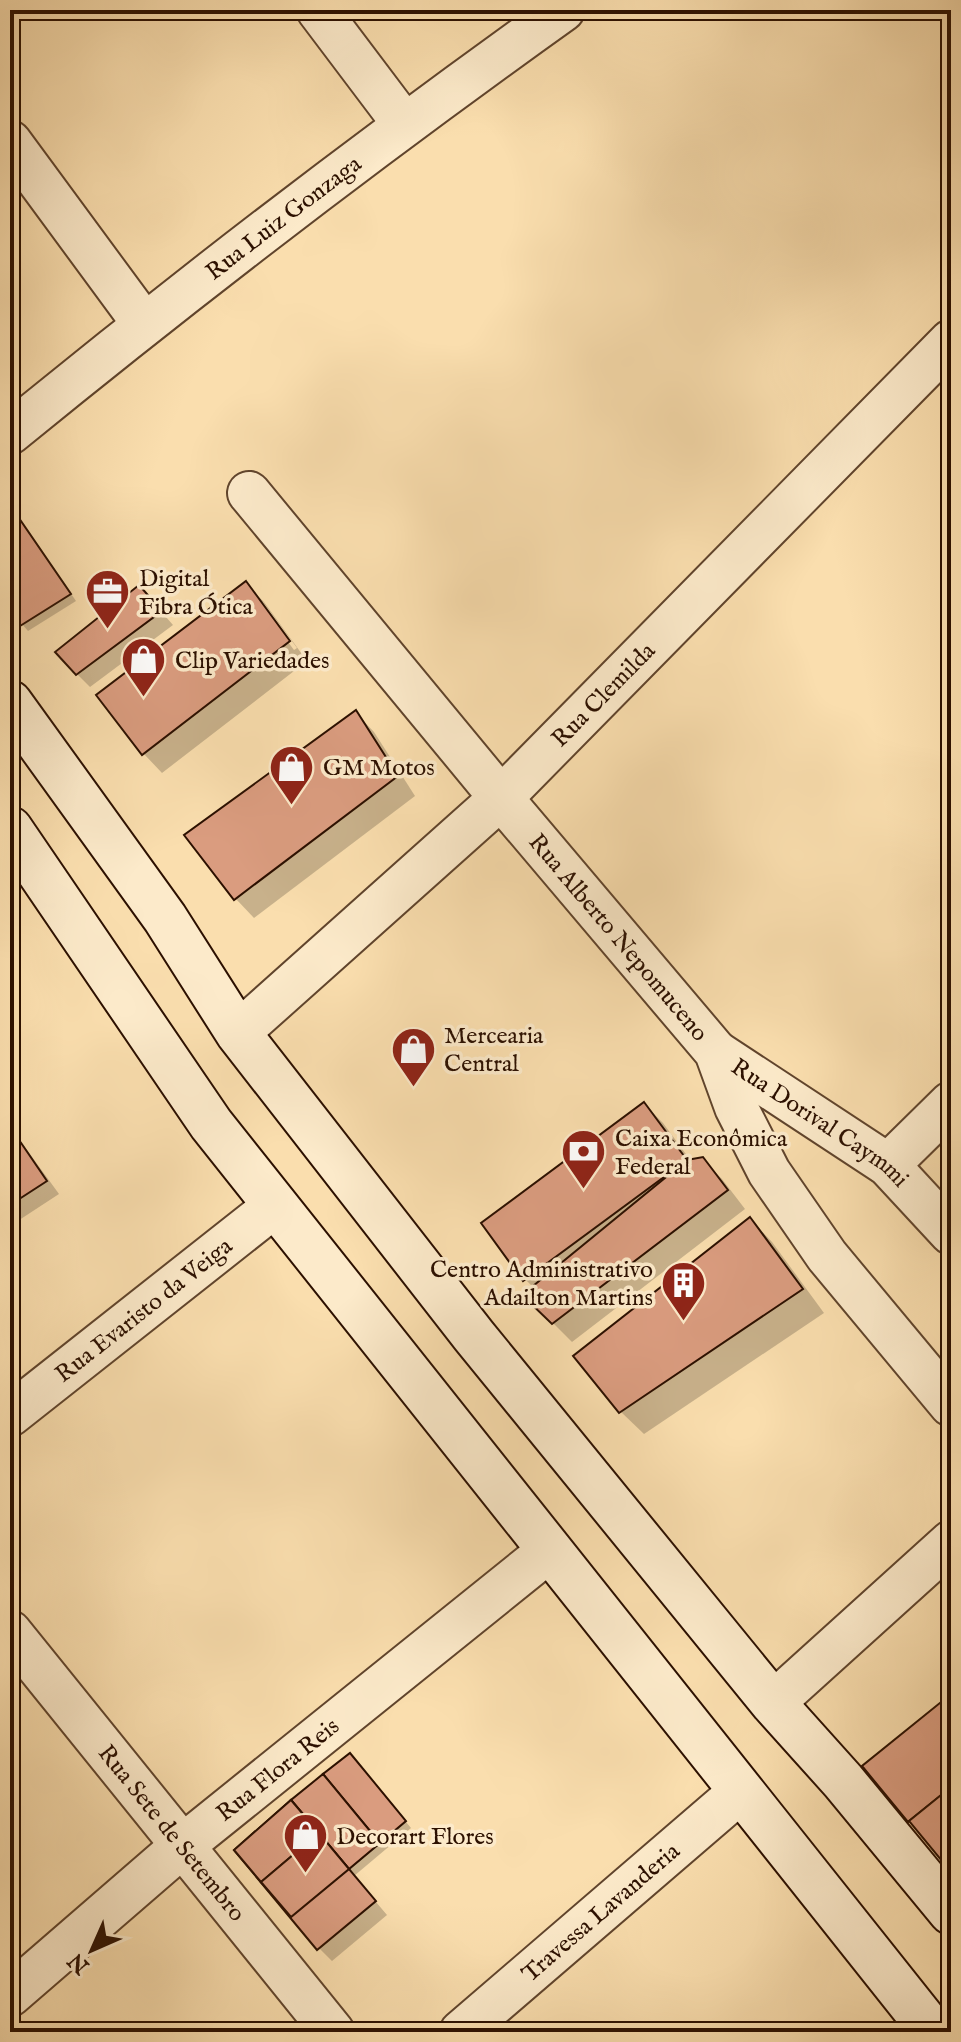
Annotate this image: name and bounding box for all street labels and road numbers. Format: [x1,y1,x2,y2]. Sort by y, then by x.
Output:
street label: Rua Luiz Gonzaga [200,149,369,288]
street label: Rua Clemilda [545,636,663,755]
street label: Rua Alberto Nepomuceno [521,828,715,1049]
street label: Rua Dorival Caymmi [725,1052,915,1195]
street label: Rua Evaristo da Veiga [49,1231,240,1390]
street label: Rua Flora Reis [211,1712,346,1829]
street label: Rua Sete de Setembro [90,1739,252,1929]
street label: Travessa Lavanderia [516,1836,687,1990]

